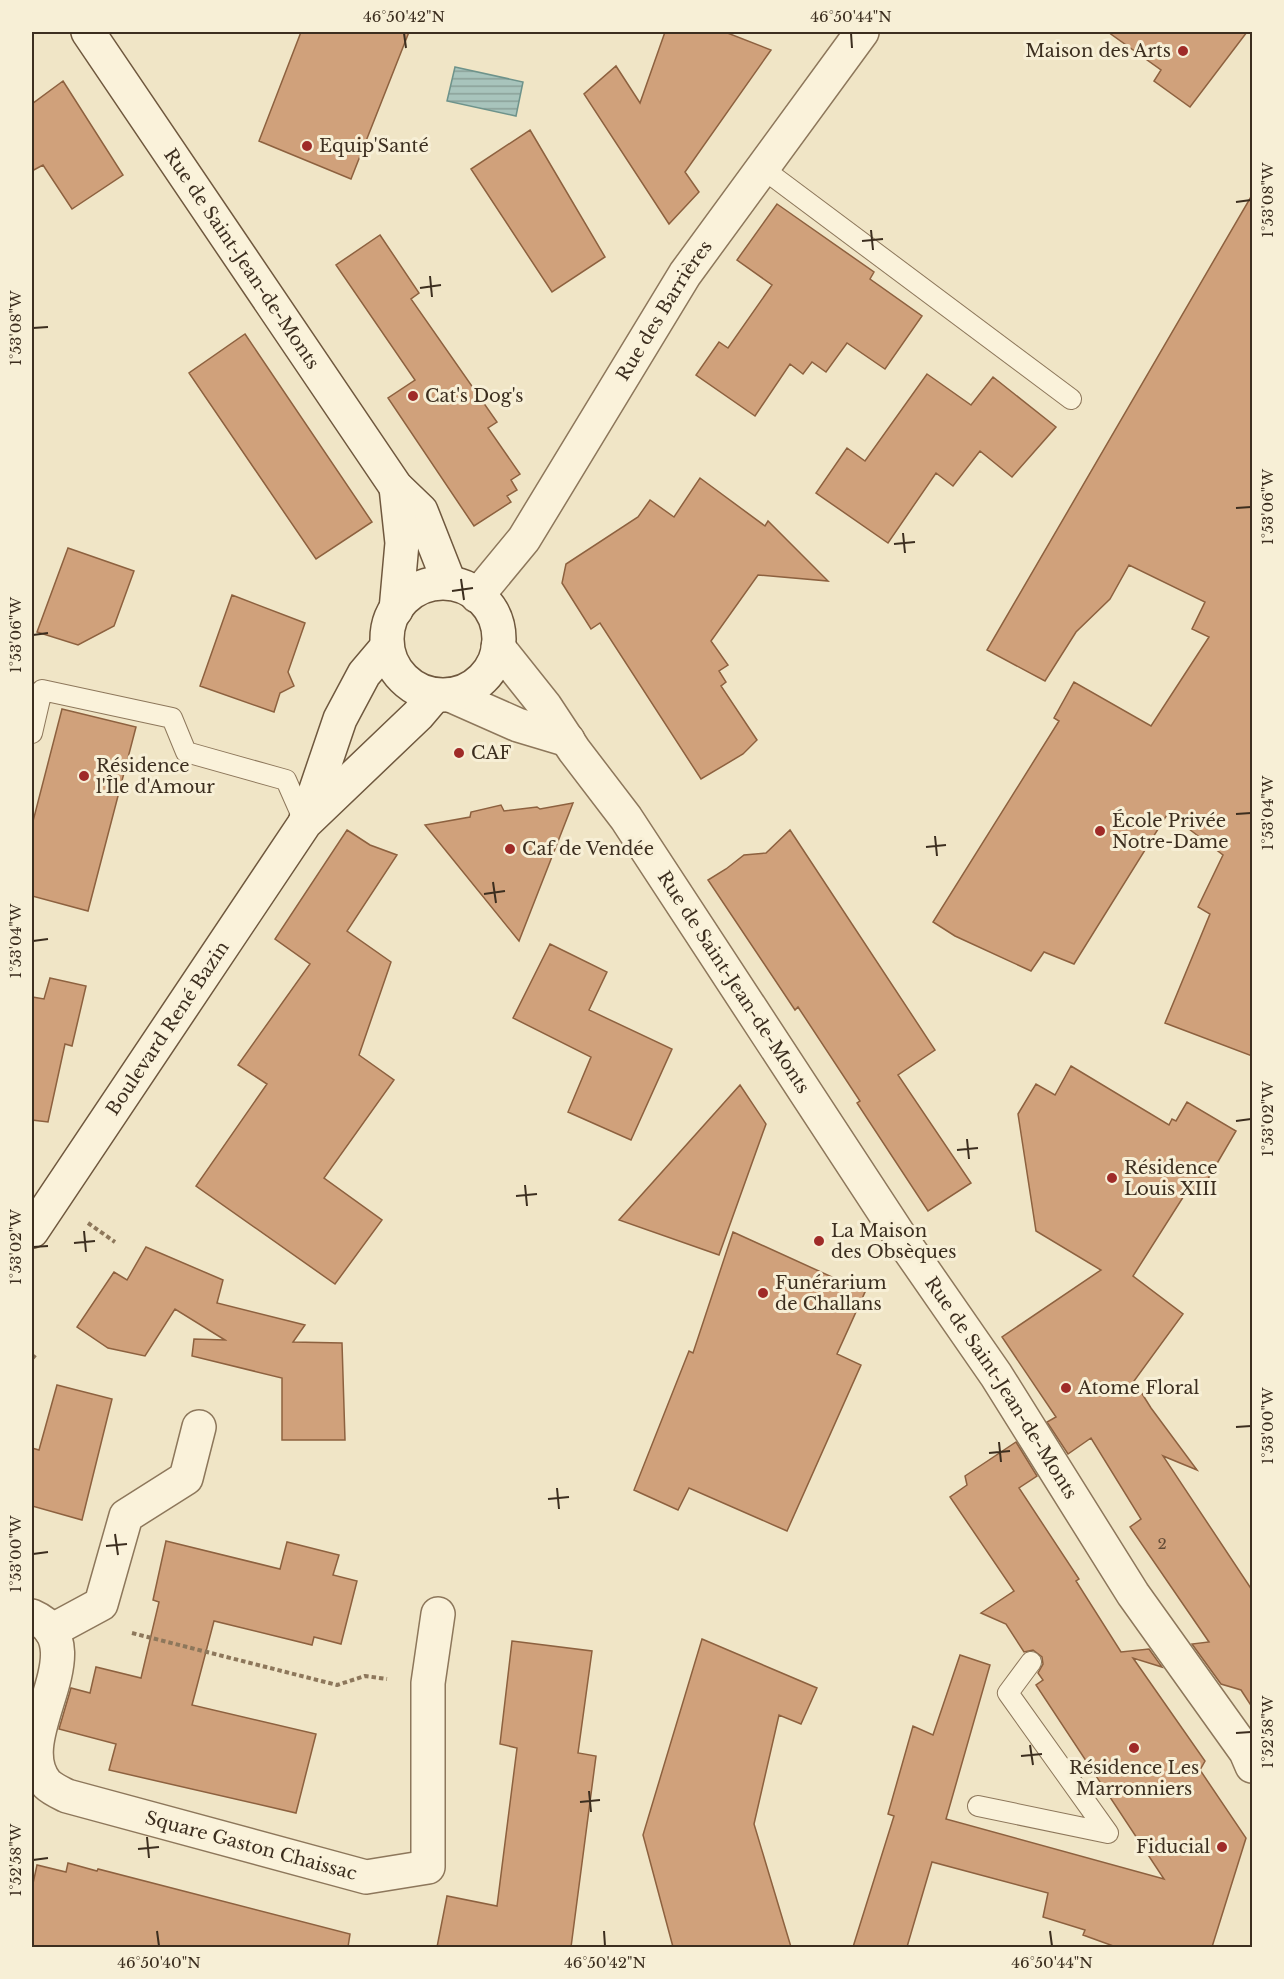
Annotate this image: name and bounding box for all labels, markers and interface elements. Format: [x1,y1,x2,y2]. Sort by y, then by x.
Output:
text: 46°50'42"N [363,7,445,26]
text: 46°50'44"N [810,7,892,26]
place label: Maison des Arts [1025,40,1171,62]
marker: Maison des Arts [1176,44,1190,58]
place label: Equip'Santé [319,135,429,157]
marker: Equip'Santé [300,139,314,153]
street label: Rue de Saint-Jean-de-Monts [159,145,324,373]
text: 1°53'08"W [1258,162,1277,238]
street label: Rue des Barrières [612,236,717,385]
text: 1°53'08"W [6,290,25,366]
place label: Cat's Dog's [425,385,523,407]
marker: Cat's Dog's [406,389,420,403]
text: 1°53'06"W [1258,469,1277,545]
text: 1°53'06"W [6,597,25,673]
place label: CAF [471,742,511,764]
marker: CAF [452,746,466,760]
place label: Résidence l'Île d'Amour [96,755,215,798]
marker: Résidence l'Île d'Amour [77,769,91,783]
text: 1°53'04"W [1258,775,1277,850]
place label: École Privée Notre-Dame [1112,809,1228,853]
marker: École Privée Notre-Dame [1093,824,1107,838]
place label: Caf de Vendée [522,838,654,860]
marker: Caf de Vendée [503,842,517,856]
street label: Rue de Saint-Jean-de-Monts [653,867,814,1098]
text: 1°53'04"W [6,903,25,978]
street label: Boulevard René Bazin [102,937,234,1119]
text: 1°53'02"W [1258,1081,1277,1157]
place label: Résidence Louis XIII [1124,1157,1218,1200]
marker: Résidence Louis XIII [1105,1171,1119,1185]
text: 1°53'02"W [6,1209,25,1285]
place label: La Maison des Obsèques [831,1220,956,1263]
marker: La Maison des Obsèques [812,1234,826,1248]
place label: Funérarium de Challans [775,1272,887,1315]
street label: Rue de Saint-Jean-de-Monts [920,1272,1082,1503]
marker: Funérarium de Challans [756,1286,770,1300]
place label: Atome Floral [1077,1377,1199,1399]
marker: Atome Floral [1059,1381,1073,1395]
text: 1°53'00"W [1258,1387,1277,1465]
text: 1°53'00"W [6,1515,25,1593]
house number: 2 [1157,1534,1167,1553]
text: 1°52'58"W [1258,1695,1277,1768]
marker: Résidence Les Marronniers [1127,1741,1141,1755]
place label: Résidence Les Marronniers [1069,1757,1199,1800]
street label: Square Gaston Chaissac [143,1807,359,1885]
text: 1°52'58"W [6,1823,25,1896]
place label: Fiducial [1136,1836,1210,1858]
marker: Fiducial [1215,1840,1229,1854]
text: 46°50'40"N [117,1953,201,1972]
text: 46°50'42"N [564,1953,646,1972]
text: 46°50'44"N [1011,1953,1093,1972]

